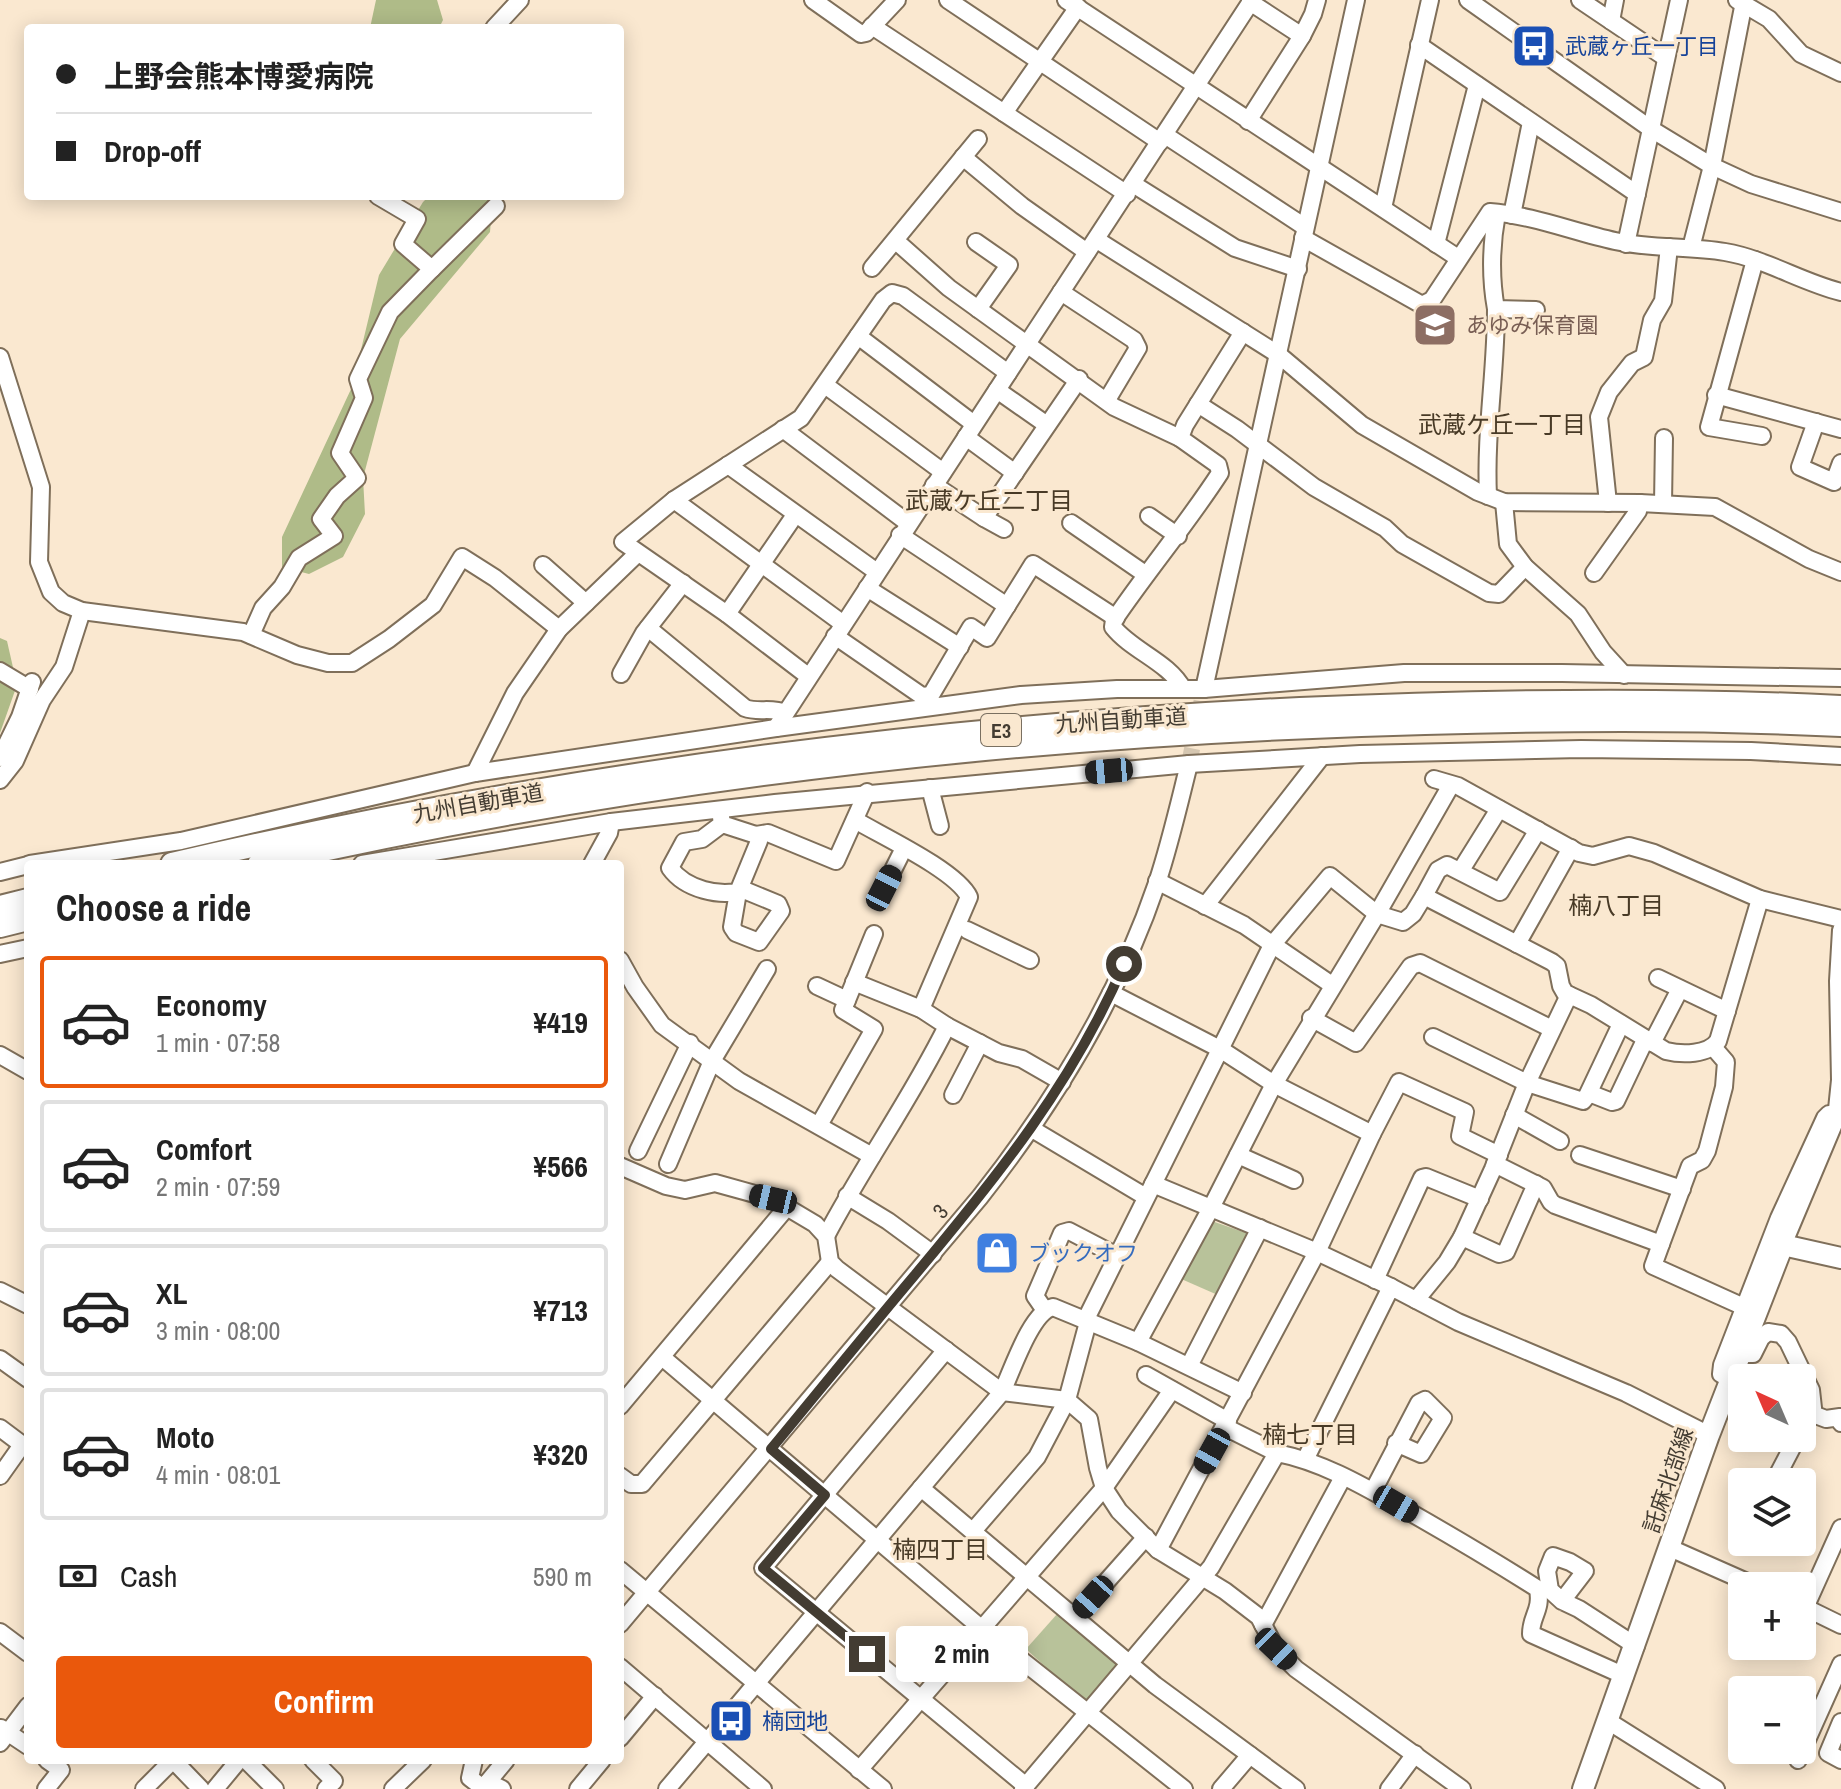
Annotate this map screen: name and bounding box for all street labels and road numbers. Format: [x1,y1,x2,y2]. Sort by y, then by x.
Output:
street label: 九州自動車道 [1054,700,1188,740]
road number: E3 [981,714,1021,746]
street label: 九州自動車道 [410,777,546,829]
street label: 3 [925,1198,955,1224]
street label: 託麻北部線 [1636,1423,1700,1537]

